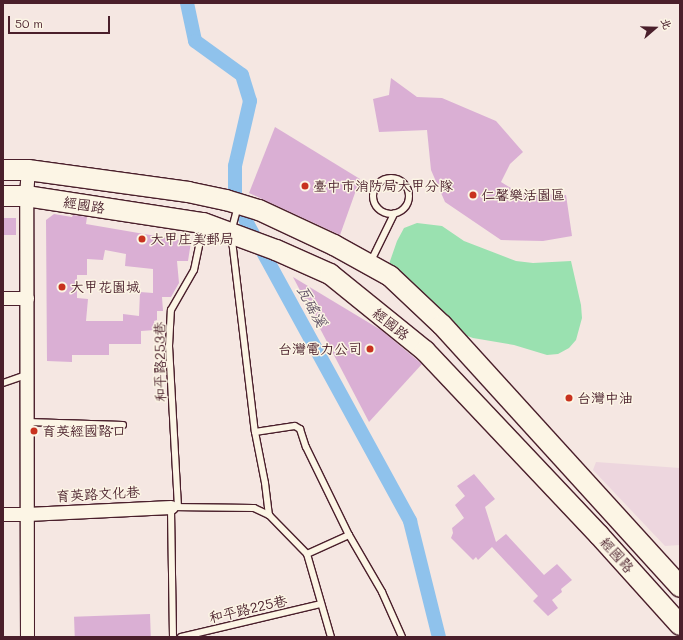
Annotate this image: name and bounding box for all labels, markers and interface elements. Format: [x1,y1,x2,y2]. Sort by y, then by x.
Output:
scale bar [10,8,112,34]
north arrow [635,8,675,48]
text: 50 m [15,15,43,31]
text: 北 [658,16,676,31]
place label: 臺中市消防局大甲分隊 [313,178,453,194]
marker: 臺中市消防局大甲分隊 [300,181,310,191]
place label: 仁馨樂活園區 [481,187,565,203]
marker: 仁馨樂活園區 [468,190,478,200]
street label: 經國路 [62,193,106,217]
place label: 大甲庄美郵局 [150,231,234,247]
marker: 大甲庄美郵局 [137,234,147,244]
place label: 大甲花園城 [70,279,140,295]
marker: 大甲花園城 [57,282,67,292]
water label: 瓦磘溪 [293,282,331,330]
street label: 經國路 [369,304,413,344]
street label: 和平路253巷 [151,322,169,402]
place label: 台灣電力公司 [278,341,362,357]
marker: 台灣電力公司 [365,344,375,354]
place label: 台灣中油 [577,390,633,406]
marker: 台灣中油 [564,393,574,403]
place label: 育英經國路口 [42,423,126,439]
marker: 育英經國路口 [29,426,39,436]
street label: 育英路文化巷 [56,483,140,505]
street label: 經國路 [597,534,637,576]
street label: 和平路225巷 [207,592,289,626]

